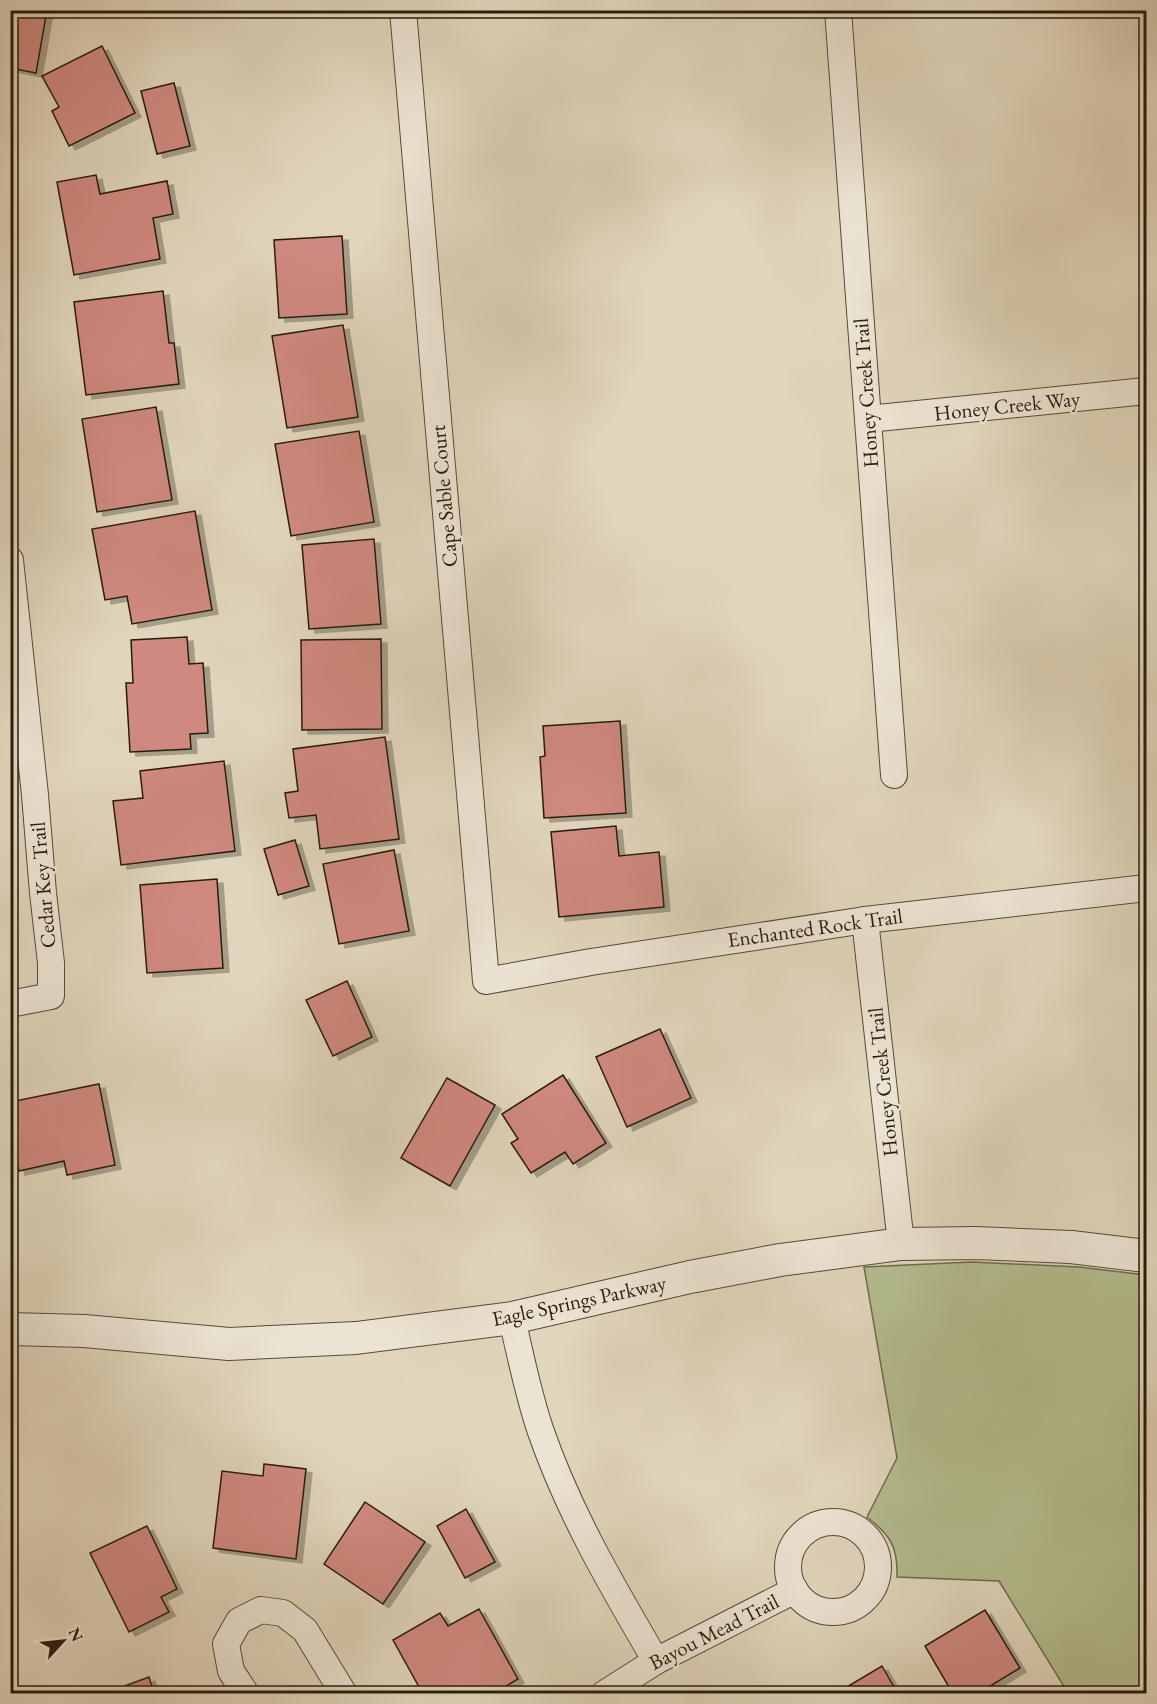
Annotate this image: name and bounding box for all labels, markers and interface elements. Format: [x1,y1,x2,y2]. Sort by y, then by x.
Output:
street label: Honey Creek Trail [847,317,884,469]
street label: Honey Creek Way [933,384,1082,427]
street label: Cape Sable Court [424,423,463,568]
street label: Cedar Key Trail [24,821,61,949]
street label: Enchanted Rock Trail [726,902,904,953]
street label: Honey Creek Trail [861,1006,904,1158]
street label: Eagle Springs Parkway [489,1269,669,1332]
street label: Bayou Mead Trail [644,1587,783,1676]
north arrow [33,1611,93,1671]
text: N [64,1624,88,1645]

